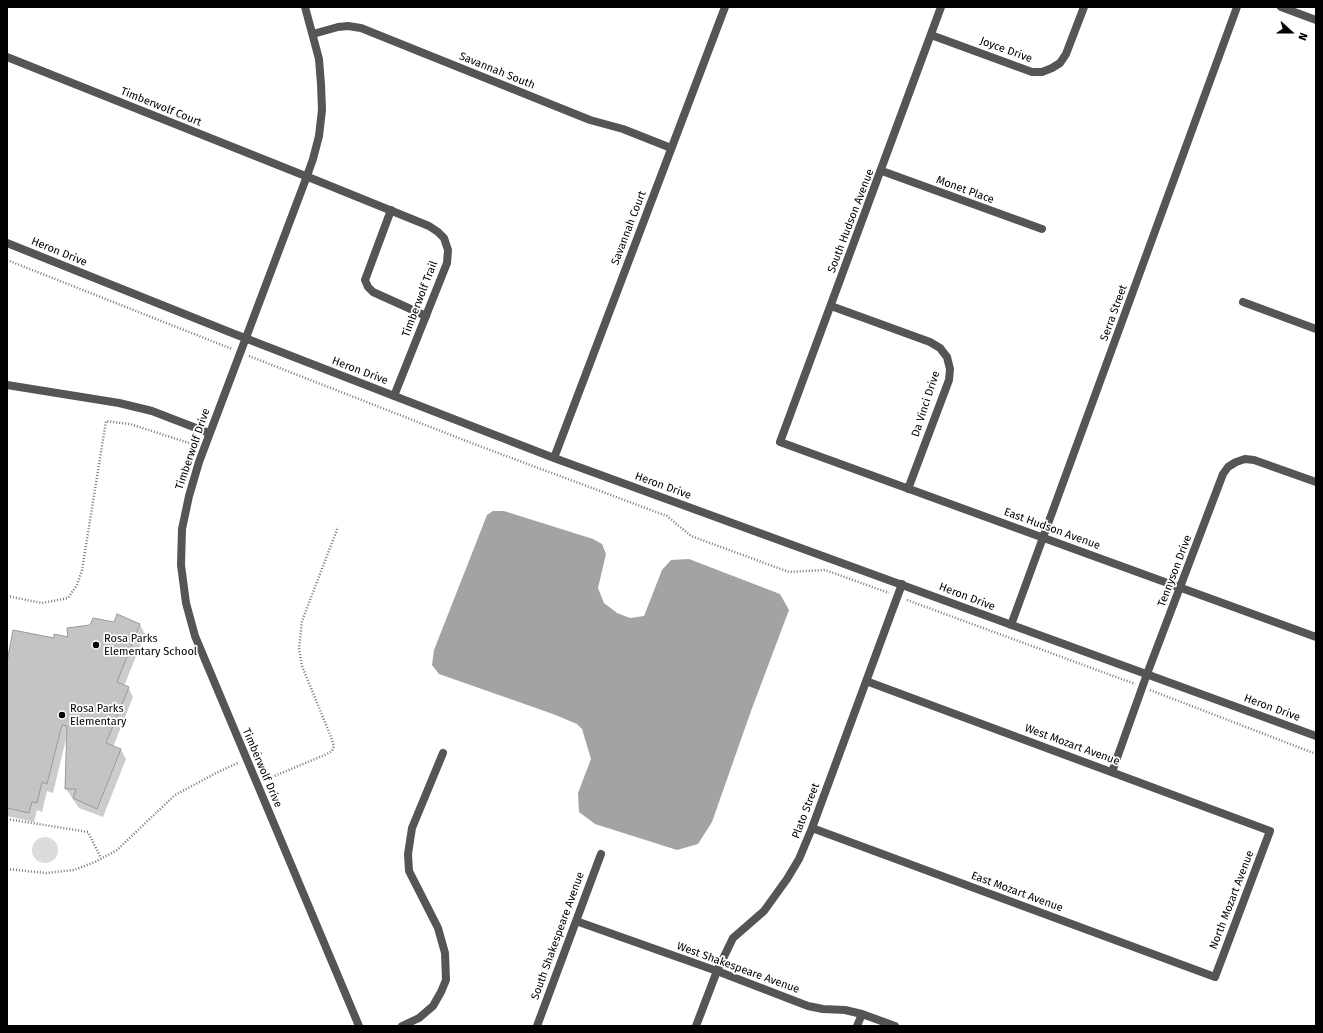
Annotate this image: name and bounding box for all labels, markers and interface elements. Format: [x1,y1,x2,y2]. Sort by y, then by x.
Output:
north arrow [1271,12,1311,52]
text: N [1295,31,1310,42]
street label: Joyce Drive [978,34,1034,66]
street label: Savannah South [457,50,537,92]
street label: Timberwolf Court [119,85,203,129]
street label: South Hudson Avenue [825,167,877,275]
street label: Monet Place [934,173,996,207]
street label: Savannah Court [609,189,649,267]
street label: Heron Drive [29,235,89,269]
street label: Timberwolf Trail [399,259,441,339]
street label: Serra Street [1098,283,1130,343]
street label: Heron Drive [330,354,390,388]
street label: Da Vinci Drive [909,369,943,439]
street label: Timberwolf Drive [173,407,213,491]
street label: Heron Drive [633,470,693,502]
street label: East Hudson Avenue [1002,505,1102,553]
street label: Tennyson Drive [1155,533,1195,609]
street label: Heron Drive [937,580,997,614]
place label: Rosa Parks Elementary School [104,632,197,658]
marker: Rosa Parks Elementary School [91,640,101,650]
street label: Heron Drive [1242,692,1302,724]
place label: Rosa Parks Elementary [70,702,126,728]
marker: Rosa Parks Elementary [57,710,67,720]
street label: West Mozart Avenue [1023,722,1121,768]
street label: Timberwolf Drive [239,726,285,810]
street label: Plato Street [789,781,823,841]
street label: North Mozart Avenue [1207,849,1257,951]
street label: East Mozart Avenue [969,869,1065,915]
street label: South Shakespeare Avenue [529,870,587,1002]
street label: West Shakespeare Avenue [675,940,801,996]

